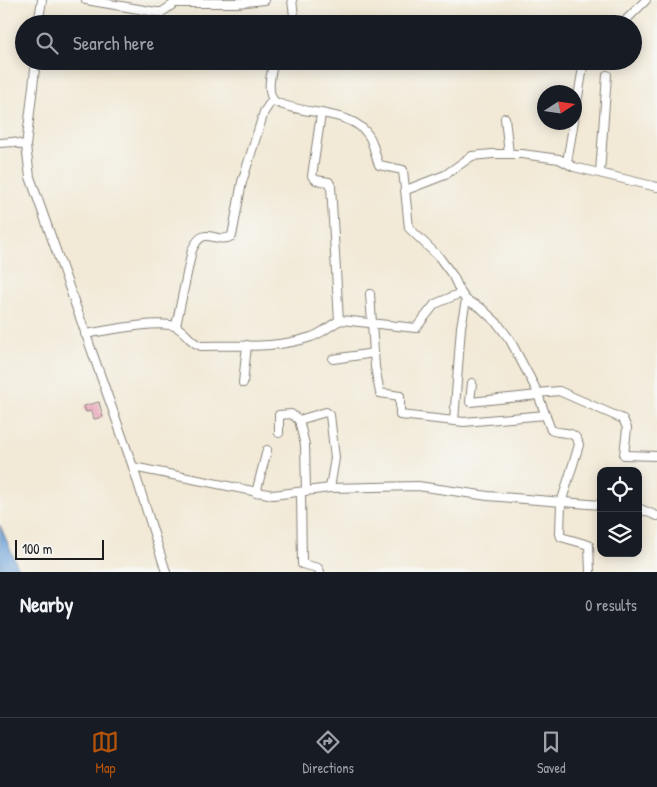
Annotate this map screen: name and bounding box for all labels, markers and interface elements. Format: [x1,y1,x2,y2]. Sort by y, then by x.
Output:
search box [15,15,642,70]
icon: search [33,29,61,57]
text: Search here [73,30,154,56]
north arrow [537,85,582,130]
map controls [597,467,642,557]
button: locate [597,467,642,512]
button: layers [597,512,642,557]
scale bar [15,537,104,560]
text: 100 m [22,539,52,558]
text: Nearby [20,590,73,619]
text: 0 results [585,594,637,616]
tab: Map [91,728,119,777]
tab: Directions [302,728,354,777]
tab: Saved [537,728,566,777]

